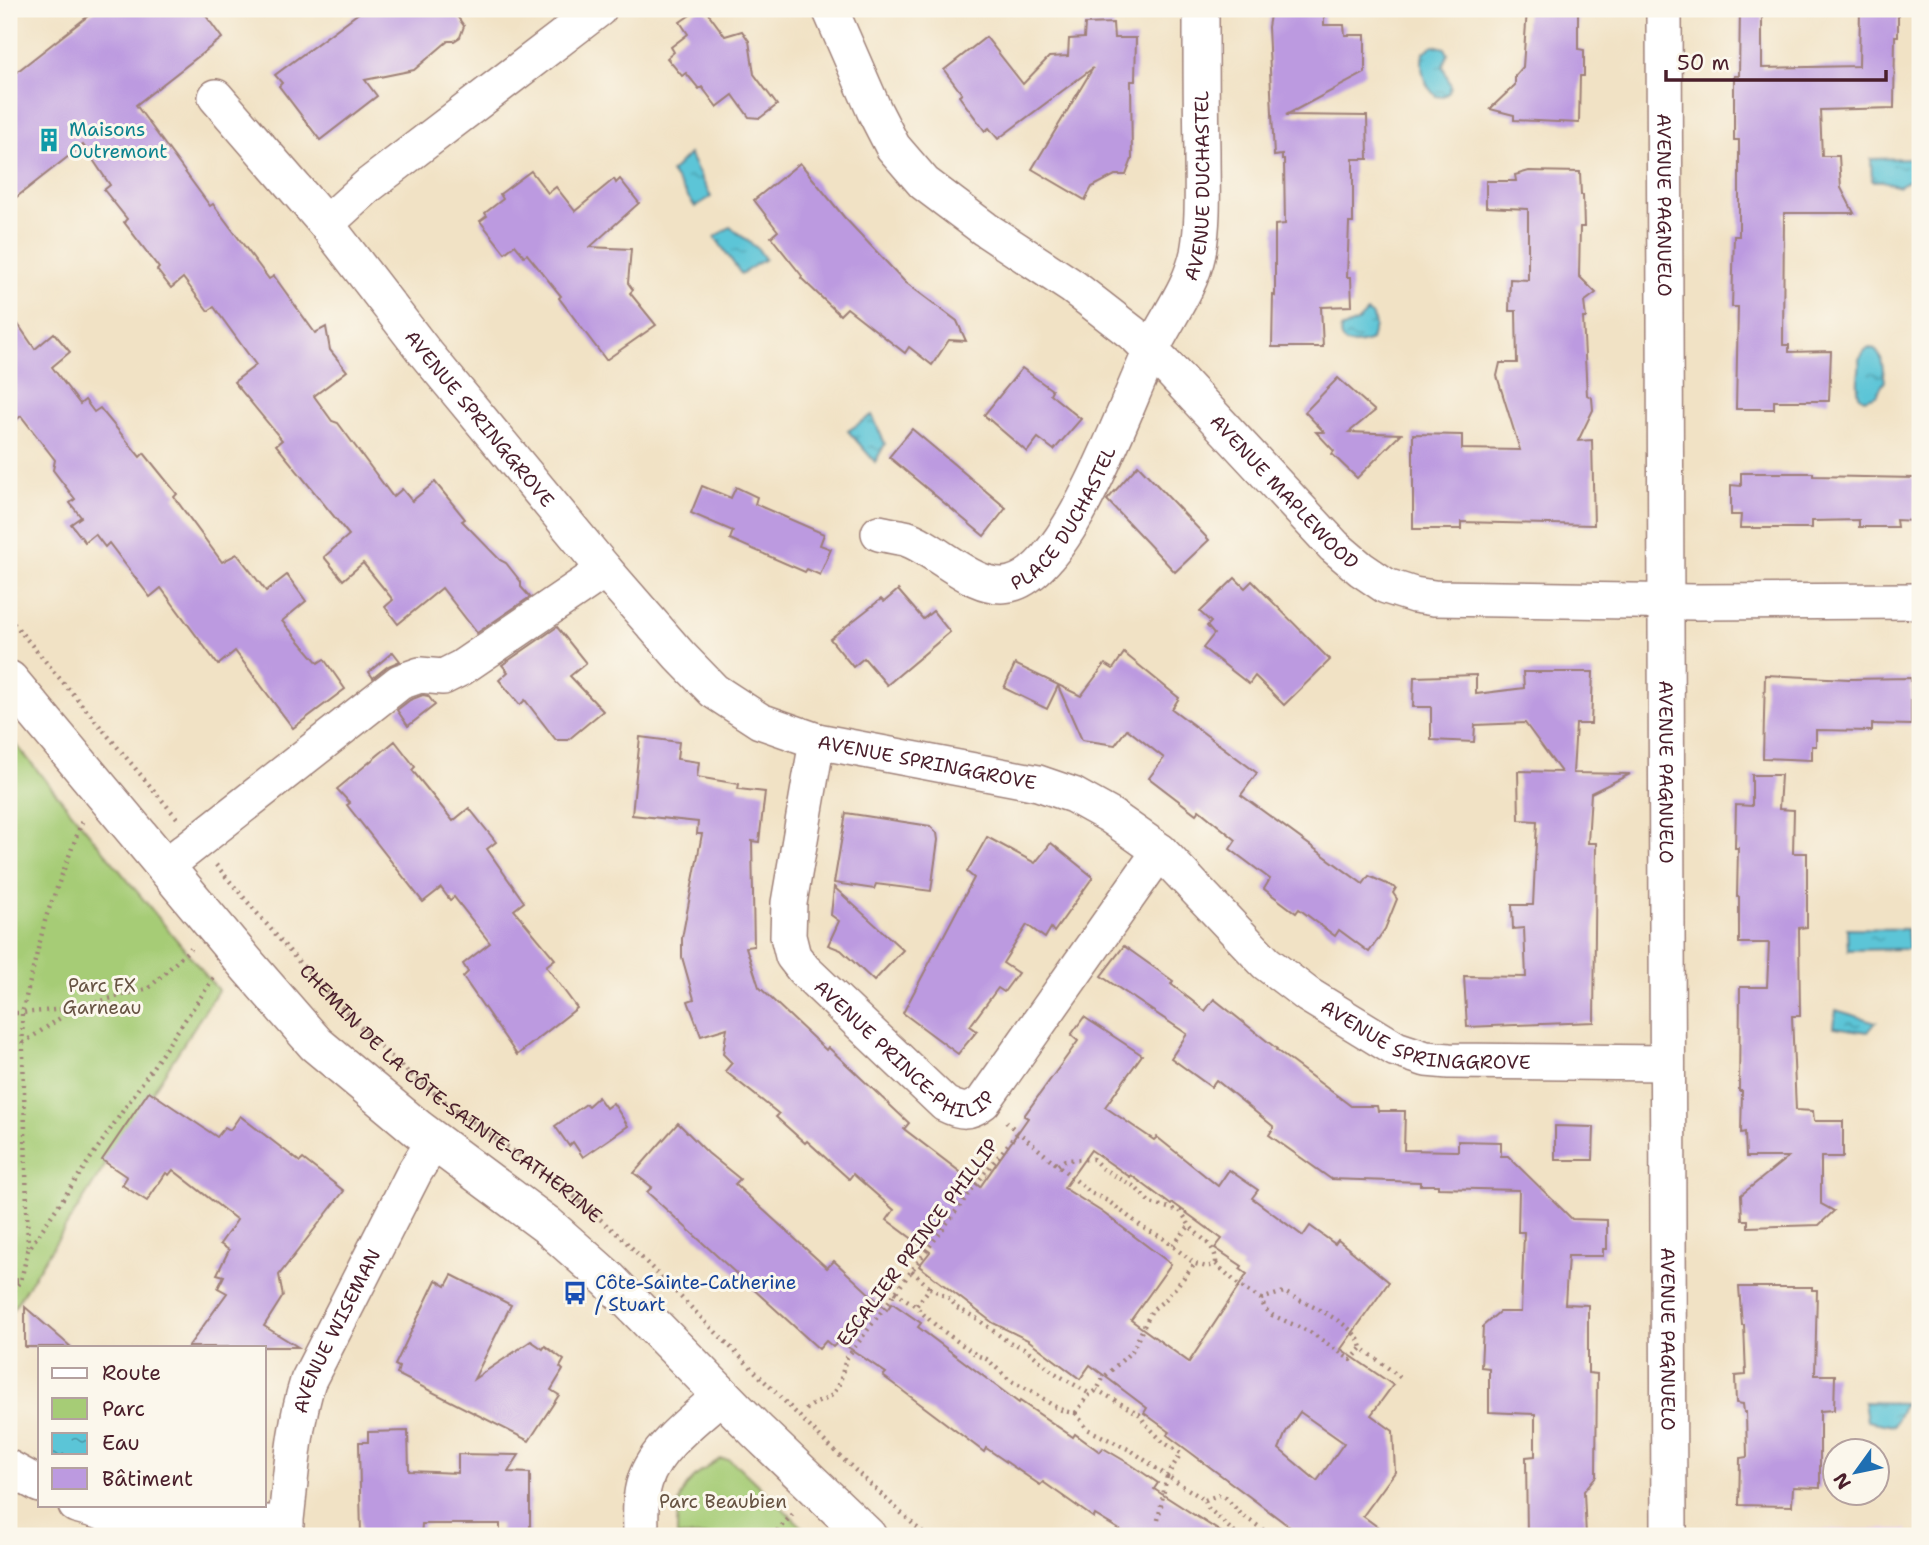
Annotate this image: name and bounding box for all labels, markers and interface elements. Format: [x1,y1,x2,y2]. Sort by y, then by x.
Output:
scale bar [1666,38,1887,82]
text: 50 m [1677,49,1730,77]
street label: AVENUE DUCHASTEL [1178,91,1215,284]
street label: AVENUE PAGNUELO [1651,113,1677,297]
place label: Maisons Outremont [69,117,168,164]
building icon: Maisons Outremont [35,126,63,154]
street label: AVENUE SPRINGGROVE [399,325,560,512]
street label: AVENUE MAPLEWOOD [1205,409,1364,575]
street label: PLACE DUCHASTEL [1007,442,1122,596]
street label: AVENUE PAGNUELO [1653,680,1679,864]
street label: AVENUE SPRINGGROVE [816,729,1039,795]
street label: CHEMIN DE LA CÔTE-SAINTE-CATHERINE [294,958,607,1228]
park label: Parc FX Garneau [63,973,141,1020]
street label: AVENUE PRINCE-PHILIP [809,974,1000,1123]
street label: AVENUE SPRINGGROVE [1316,994,1531,1075]
street label: ESCALIER PRINCE PHILLIP [831,1133,1004,1351]
street label: AVENUE WISEMAN [288,1245,386,1416]
street label: AVENUE PAGNUELO [1655,1247,1681,1431]
place label: Côte-Sainte-Catherine / Stuart [595,1270,797,1317]
bus stop icon: Côte-Sainte-Catherine / Stuart [561,1279,589,1307]
legend [38,1346,266,1506]
text: Route [102,1359,161,1387]
text: Parc [102,1395,145,1423]
text: Eau [102,1429,140,1457]
north arrow [1820,1436,1890,1506]
text: Bâtiment [102,1465,193,1493]
text: N [1828,1468,1857,1494]
park label: Parc Beaubien [659,1489,787,1514]

